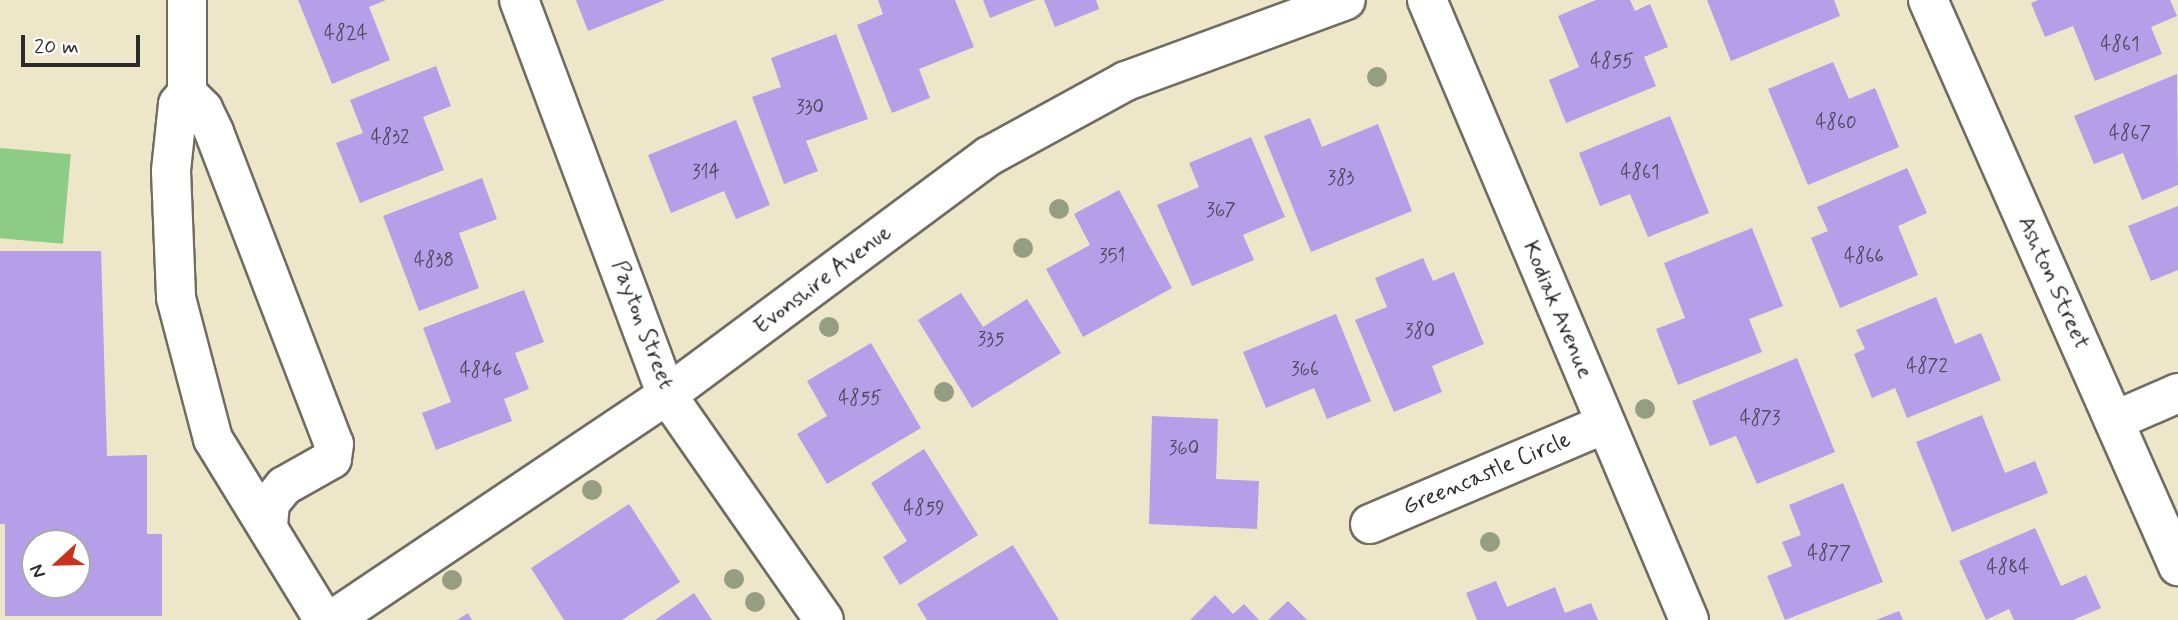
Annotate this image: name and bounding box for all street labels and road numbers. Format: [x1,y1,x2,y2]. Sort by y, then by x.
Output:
street label: Ashton Street [2012,213,2094,353]
street label: Evonshire Avenue [747,218,899,342]
street label: Kodiak Avenue [1516,237,1598,383]
street label: Payton Street [604,255,680,395]
street label: Greencastle Circle [1398,426,1576,522]

